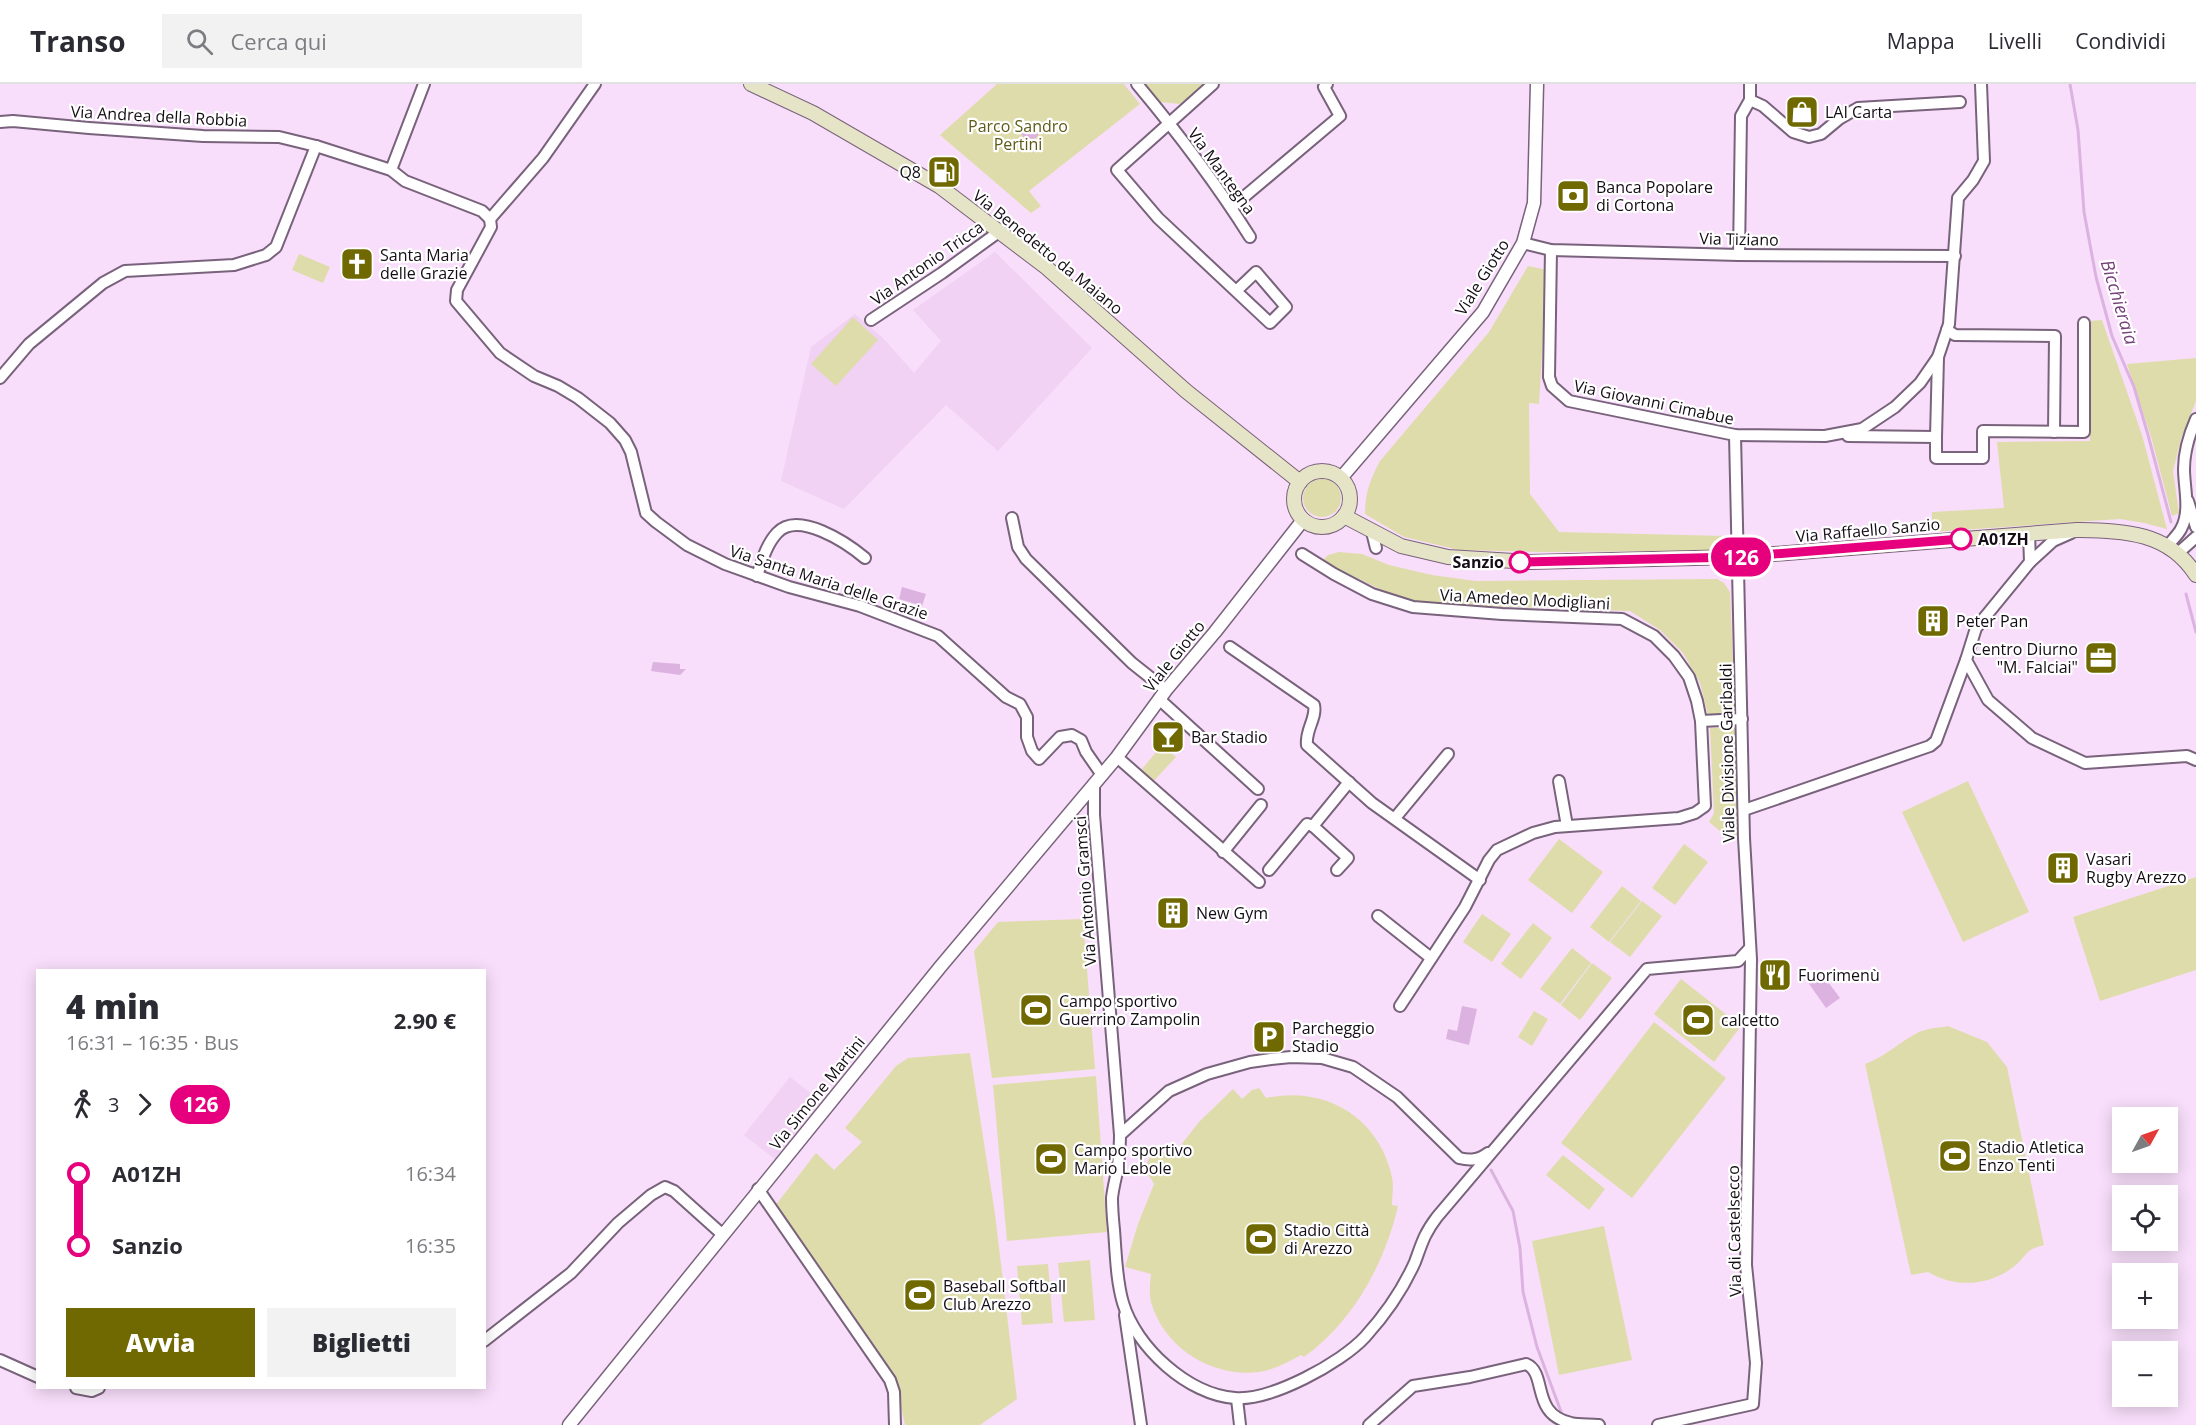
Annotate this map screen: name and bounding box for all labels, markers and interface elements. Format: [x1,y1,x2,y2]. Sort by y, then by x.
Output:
search box [162,14,582,68]
text: Transo [30,22,126,60]
icon: search [183,25,216,58]
text: Cerca qui [231,26,327,56]
text: Mappa [1887,27,1955,55]
text: Livelli [1988,27,2042,55]
text: Condividi [2075,27,2166,55]
shop icon: LAI Carta [1784,94,1820,130]
street label: Via Andrea della Robbia [70,100,248,132]
place label: LAI Carta [1825,101,1892,123]
park label: Parco Sandro Pertini [968,115,1068,155]
street label: Via Mantegna [1183,123,1261,219]
fuel station icon: Q8 [926,154,962,190]
place label: Q8 [899,161,921,183]
place label: Banca Popolare di Cortona [1596,176,1713,216]
bank icon: Banca Popolare di Cortona [1555,178,1591,214]
street label: Via Benedetto da Maiano [968,185,1128,319]
street label: Via Antonio Tricca [866,216,988,310]
street label: Via Tiziano [1699,227,1779,251]
street label: Viale Giotto [1450,235,1514,319]
place label: Santa Maria delle Grazie [380,244,469,284]
church icon: Santa Maria delle Grazie [339,246,375,282]
water label: Bicchieraia [2096,257,2144,347]
street label: Via Giovanni Cimabue [1572,374,1736,430]
street label: Via Raffaello Sanzio [1795,513,1941,547]
marker: A01ZH [1950,528,1972,550]
place label: A01ZH [1978,528,2029,550]
line badge: 126 [1706,538,1776,576]
street label: Via Santa Maria delle Grazie [727,540,931,625]
text: 126 [1723,543,1759,571]
place label: Sanzio [1452,551,1504,573]
marker: Sanzio [1509,551,1531,573]
street label: Via Amedeo Modigliani [1439,584,1611,614]
building icon: Peter Pan [1915,603,1951,639]
place label: Peter Pan [1956,610,2028,632]
street label: Viale Giotto [1138,616,1210,696]
place label: Centro Diurno "M. Falciai" [1972,638,2078,678]
office icon: Centro Diurno "M. Falciai" [2083,640,2119,676]
street label: Viale Divisione Garibaldi [1714,663,1740,843]
bar icon: Bar Stadio [1150,719,1186,755]
place label: Bar Stadio [1191,726,1268,748]
street label: Via Antonio Gramsci [1069,815,1101,967]
place label: Vasari Rugby Arezzo [2086,848,2187,888]
building icon: Vasari Rugby Arezzo [2045,850,2081,886]
building icon: New Gym [1155,895,1191,931]
place label: New Gym [1196,902,1268,924]
restaurant icon: Fuorimenù [1757,957,1793,993]
place label: Fuorimenù [1798,964,1880,986]
text: 4 min [66,984,160,1029]
place label: Campo sportivo Guerrino Zampolin [1059,990,1200,1030]
sports icon: Campo sportivo Guerrino Zampolin [1018,992,1054,1028]
sports icon: calcetto [1680,1002,1716,1038]
text: 2.90 € [394,1005,456,1035]
place label: calcetto [1721,1009,1779,1031]
place label: Parcheggio Stadio [1292,1017,1375,1057]
parking icon: Parcheggio Stadio [1251,1019,1287,1055]
text: 16:31 – 16:35 · Bus [66,1029,239,1056]
street label: Via Simone Martini [764,1032,870,1154]
icon: walk [66,1088,99,1121]
icon: forward [128,1088,161,1121]
text: 126 [182,1090,218,1118]
text: 3 [108,1091,119,1118]
north arrow [2112,1107,2178,1173]
map controls [2112,1107,2178,1407]
place label: Stadio Atletica Enzo Tenti [1978,1136,2084,1176]
sports icon: Stadio Atletica Enzo Tenti [1937,1138,1973,1174]
place label: Campo sportivo Mario Lebole [1074,1139,1192,1179]
sports icon: Campo sportivo Mario Lebole [1033,1141,1069,1177]
text: A01ZH [112,1158,182,1188]
text: 16:34 [405,1160,456,1187]
street label: Via di Castelsecco [1722,1165,1746,1297]
button: locate [2112,1185,2178,1251]
place label: Stadio Città di Arezzo [1284,1219,1369,1259]
sports icon: Stadio Città di Arezzo [1243,1221,1279,1257]
text: Sanzio [112,1230,183,1260]
text: 16:35 [405,1232,456,1259]
button: + [2112,1263,2178,1329]
place label: Baseball Softball Club Arezzo [943,1275,1066,1315]
sports icon: Baseball Softball Club Arezzo [902,1277,938,1313]
button: Avvia [66,1308,255,1377]
button: Biglietti [267,1308,456,1377]
button: − [2112,1341,2178,1407]

